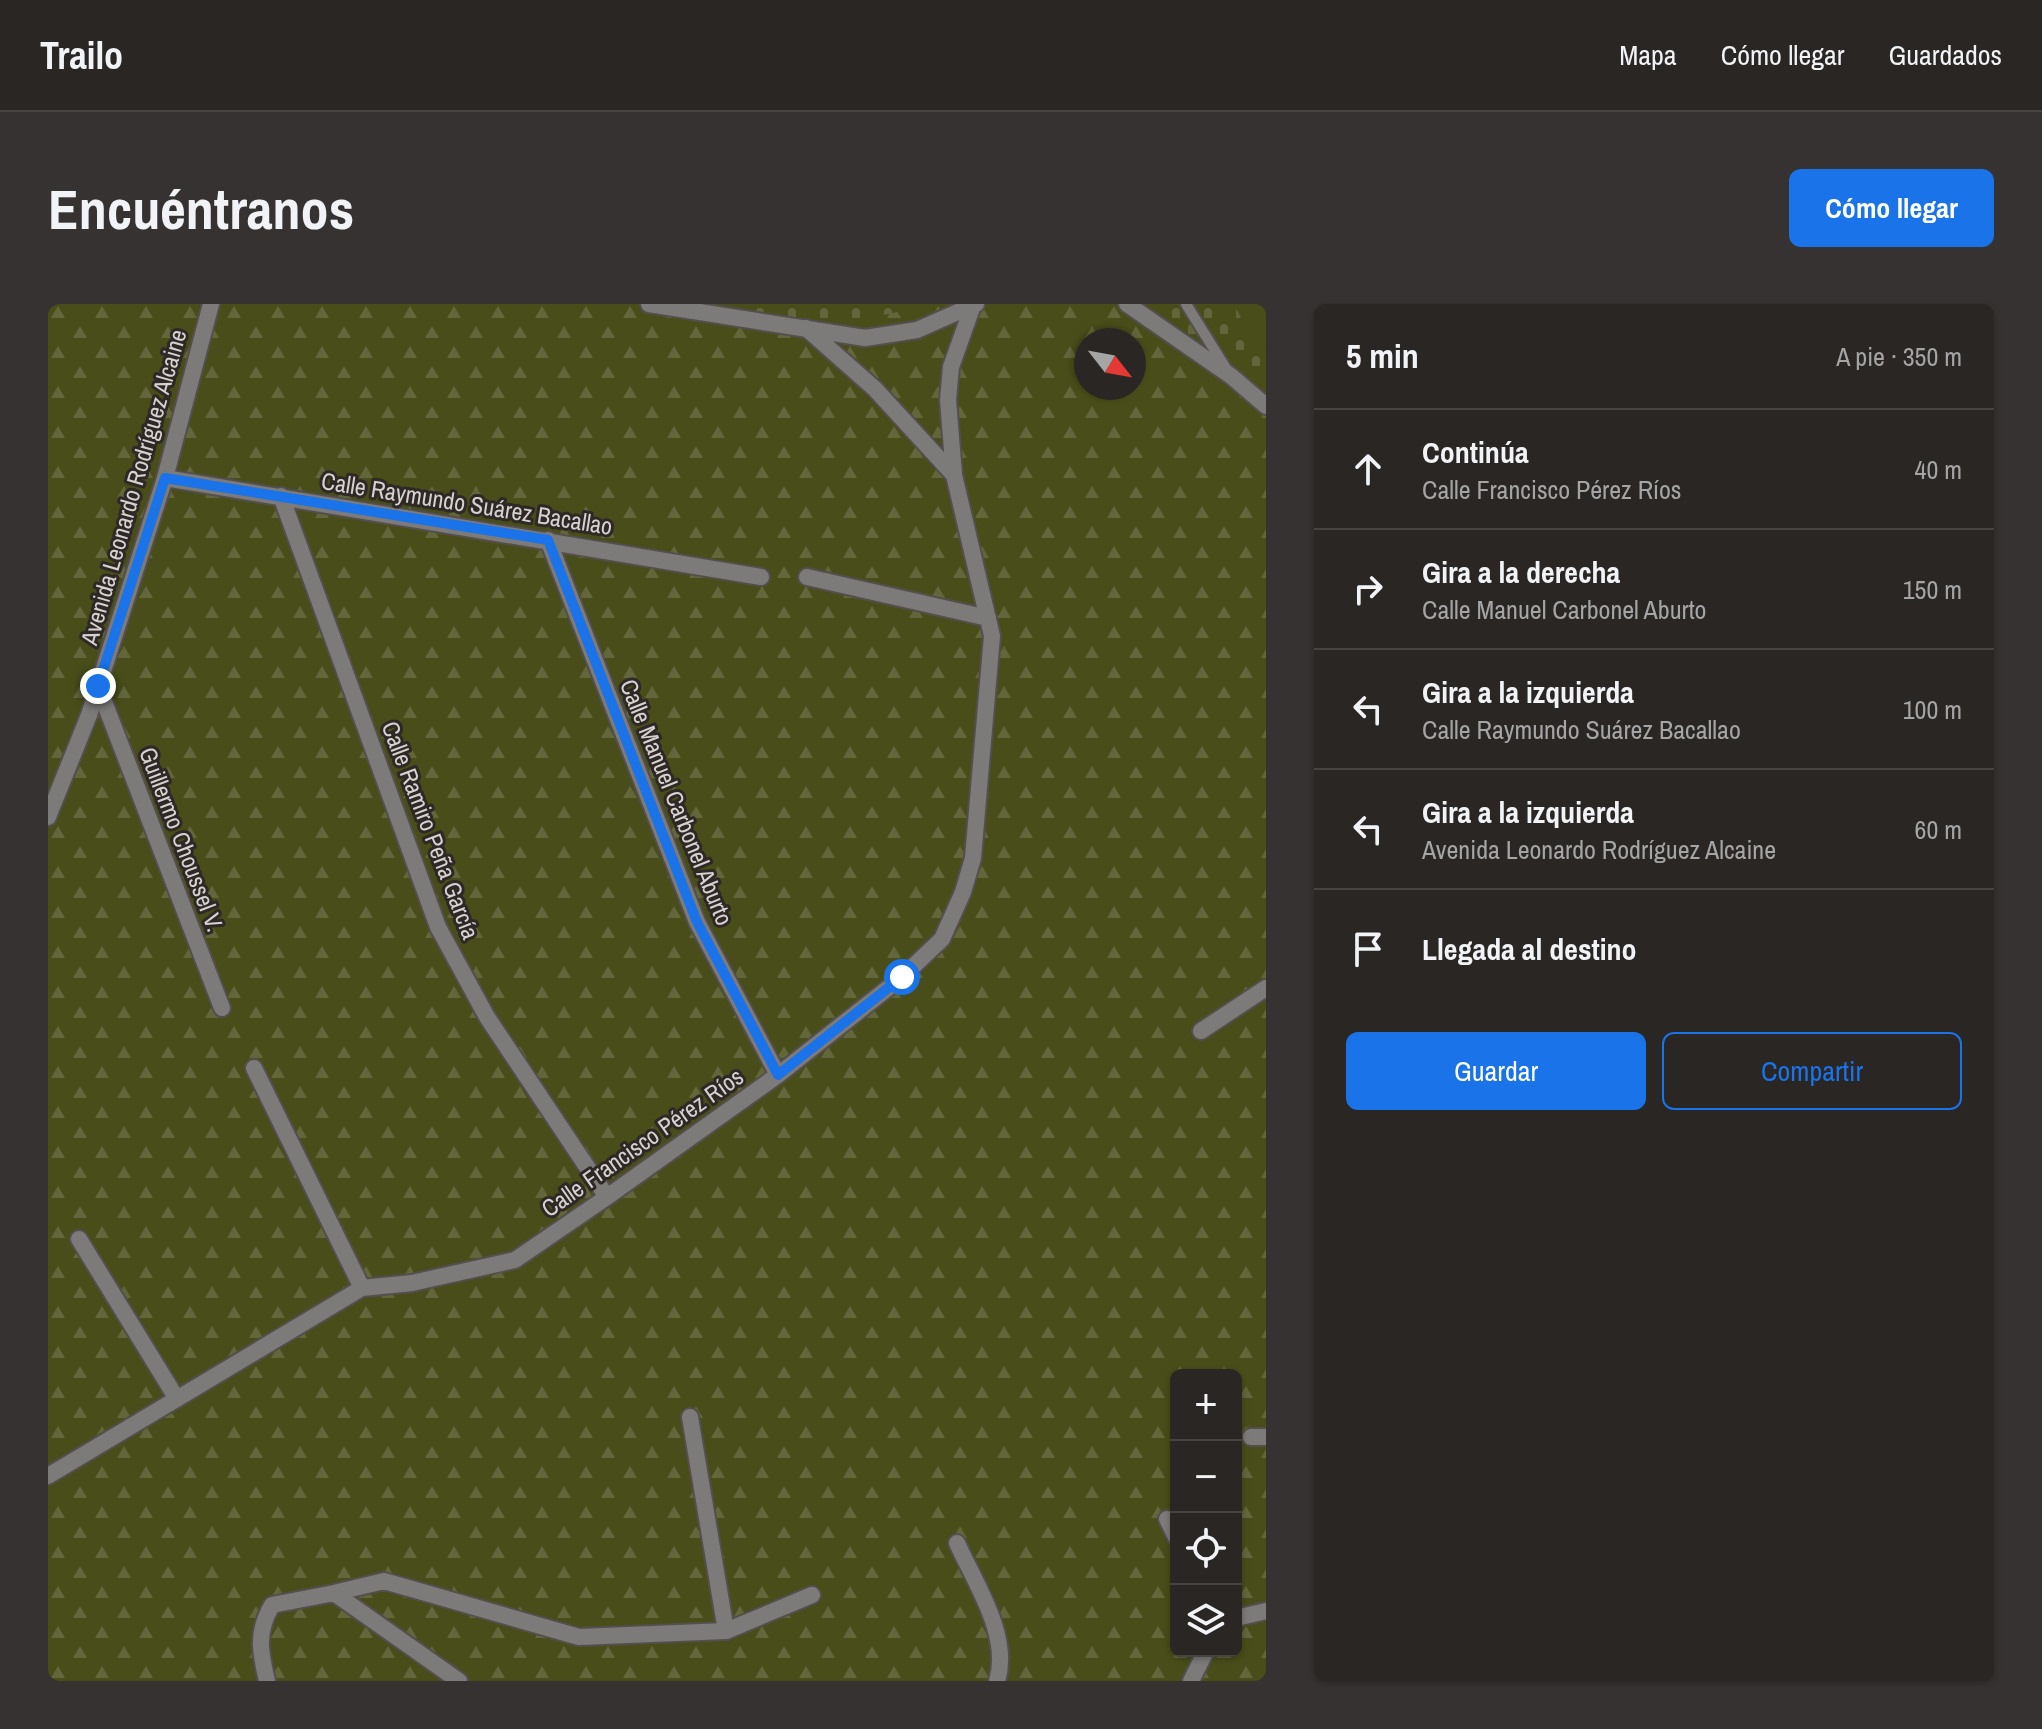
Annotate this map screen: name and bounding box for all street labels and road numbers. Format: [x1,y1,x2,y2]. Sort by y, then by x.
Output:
street label: Avenida Leonardo Rodríguez Alcaine [72,326,193,649]
street label: Calle Raymundo Suárez Bacallao [319,464,615,542]
street label: Calle Manuel Carbonel Aburto [613,674,741,930]
street label: Calle Ramiro Peña García [375,717,487,944]
street label: Guillermo Choussel V. [132,742,232,936]
street label: Calle Francisco Pérez Ríos [535,1060,749,1224]

